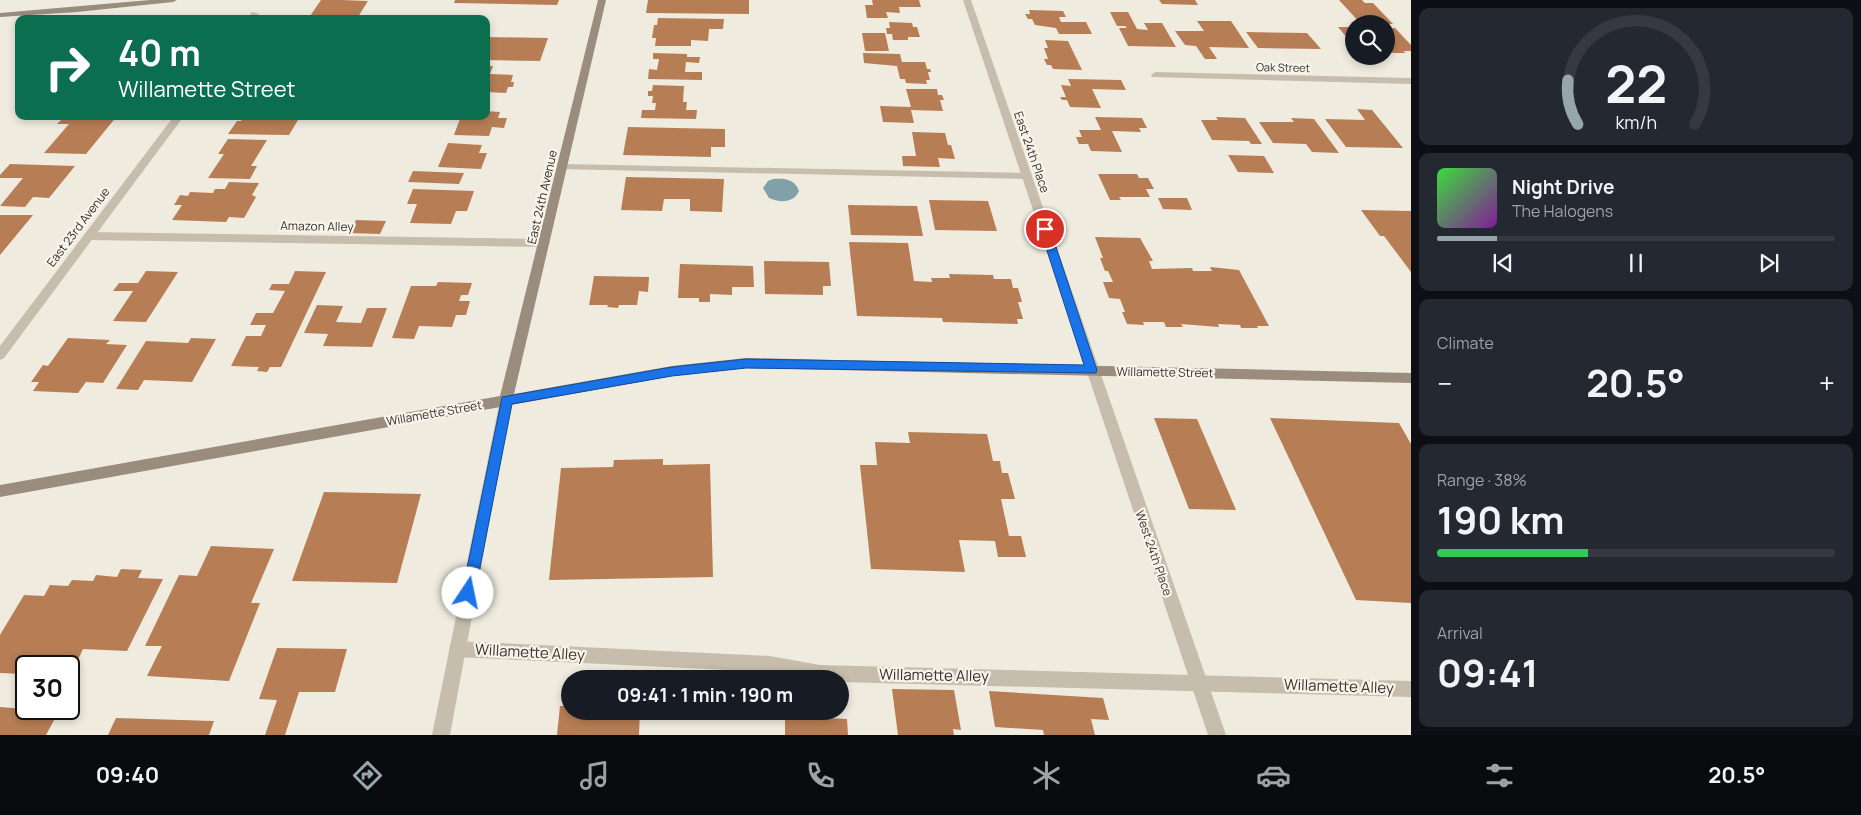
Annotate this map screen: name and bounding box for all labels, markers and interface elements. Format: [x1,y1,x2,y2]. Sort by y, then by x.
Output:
map controls [1345,15,1395,65]
button: search [1345,15,1395,65]
text: 40 m [118,29,201,77]
icon: right [35,35,100,100]
text: 22 [1605,48,1667,119]
street label: Oak Street [1256,59,1310,75]
text: Willamette Street [118,74,295,104]
street label: East 24th Place [1010,109,1054,195]
text: km/h [1615,110,1657,134]
street label: East 24th Avenue [523,148,561,246]
text: Night Drive [1512,174,1614,200]
street label: East 23rd Avenue [43,184,113,270]
text: The Halogens [1512,200,1613,222]
pin [1024,208,1066,250]
icon: arrive [1031,215,1059,243]
street label: Amazon Alley [280,217,354,235]
icon: previous [1489,249,1517,277]
icon: pause [1622,249,1650,277]
icon: next [1755,249,1783,277]
text: Climate [1437,332,1494,354]
text: 20.5° [1586,356,1685,408]
street label: Willamette Street [1116,363,1214,381]
text: − [1437,364,1452,402]
text: + [1819,364,1835,402]
street label: Willamette Street [385,396,483,430]
text: Range · 38% [1437,469,1527,491]
text: 190 km [1437,493,1564,545]
street label: West 24th Place [1131,508,1177,598]
position arrow [441,566,493,618]
text: Arrival [1437,622,1483,644]
street label: Willamette Alley [475,639,586,665]
text: 09:41 [1437,646,1538,698]
speed limit sign: 30 [15,655,80,720]
street label: Willamette Alley [879,664,989,686]
street label: Willamette Alley [1284,674,1394,698]
text: 09:41 · 1 min · 190 m [617,682,793,708]
icon: directions [350,758,385,793]
icon: music [577,758,612,793]
icon: phone [803,758,838,793]
icon: climate [1029,758,1064,793]
icon: car [1256,758,1291,793]
icon: filters [1482,758,1517,793]
text: 09:40 [96,760,159,790]
text: 20.5° [1708,760,1765,790]

